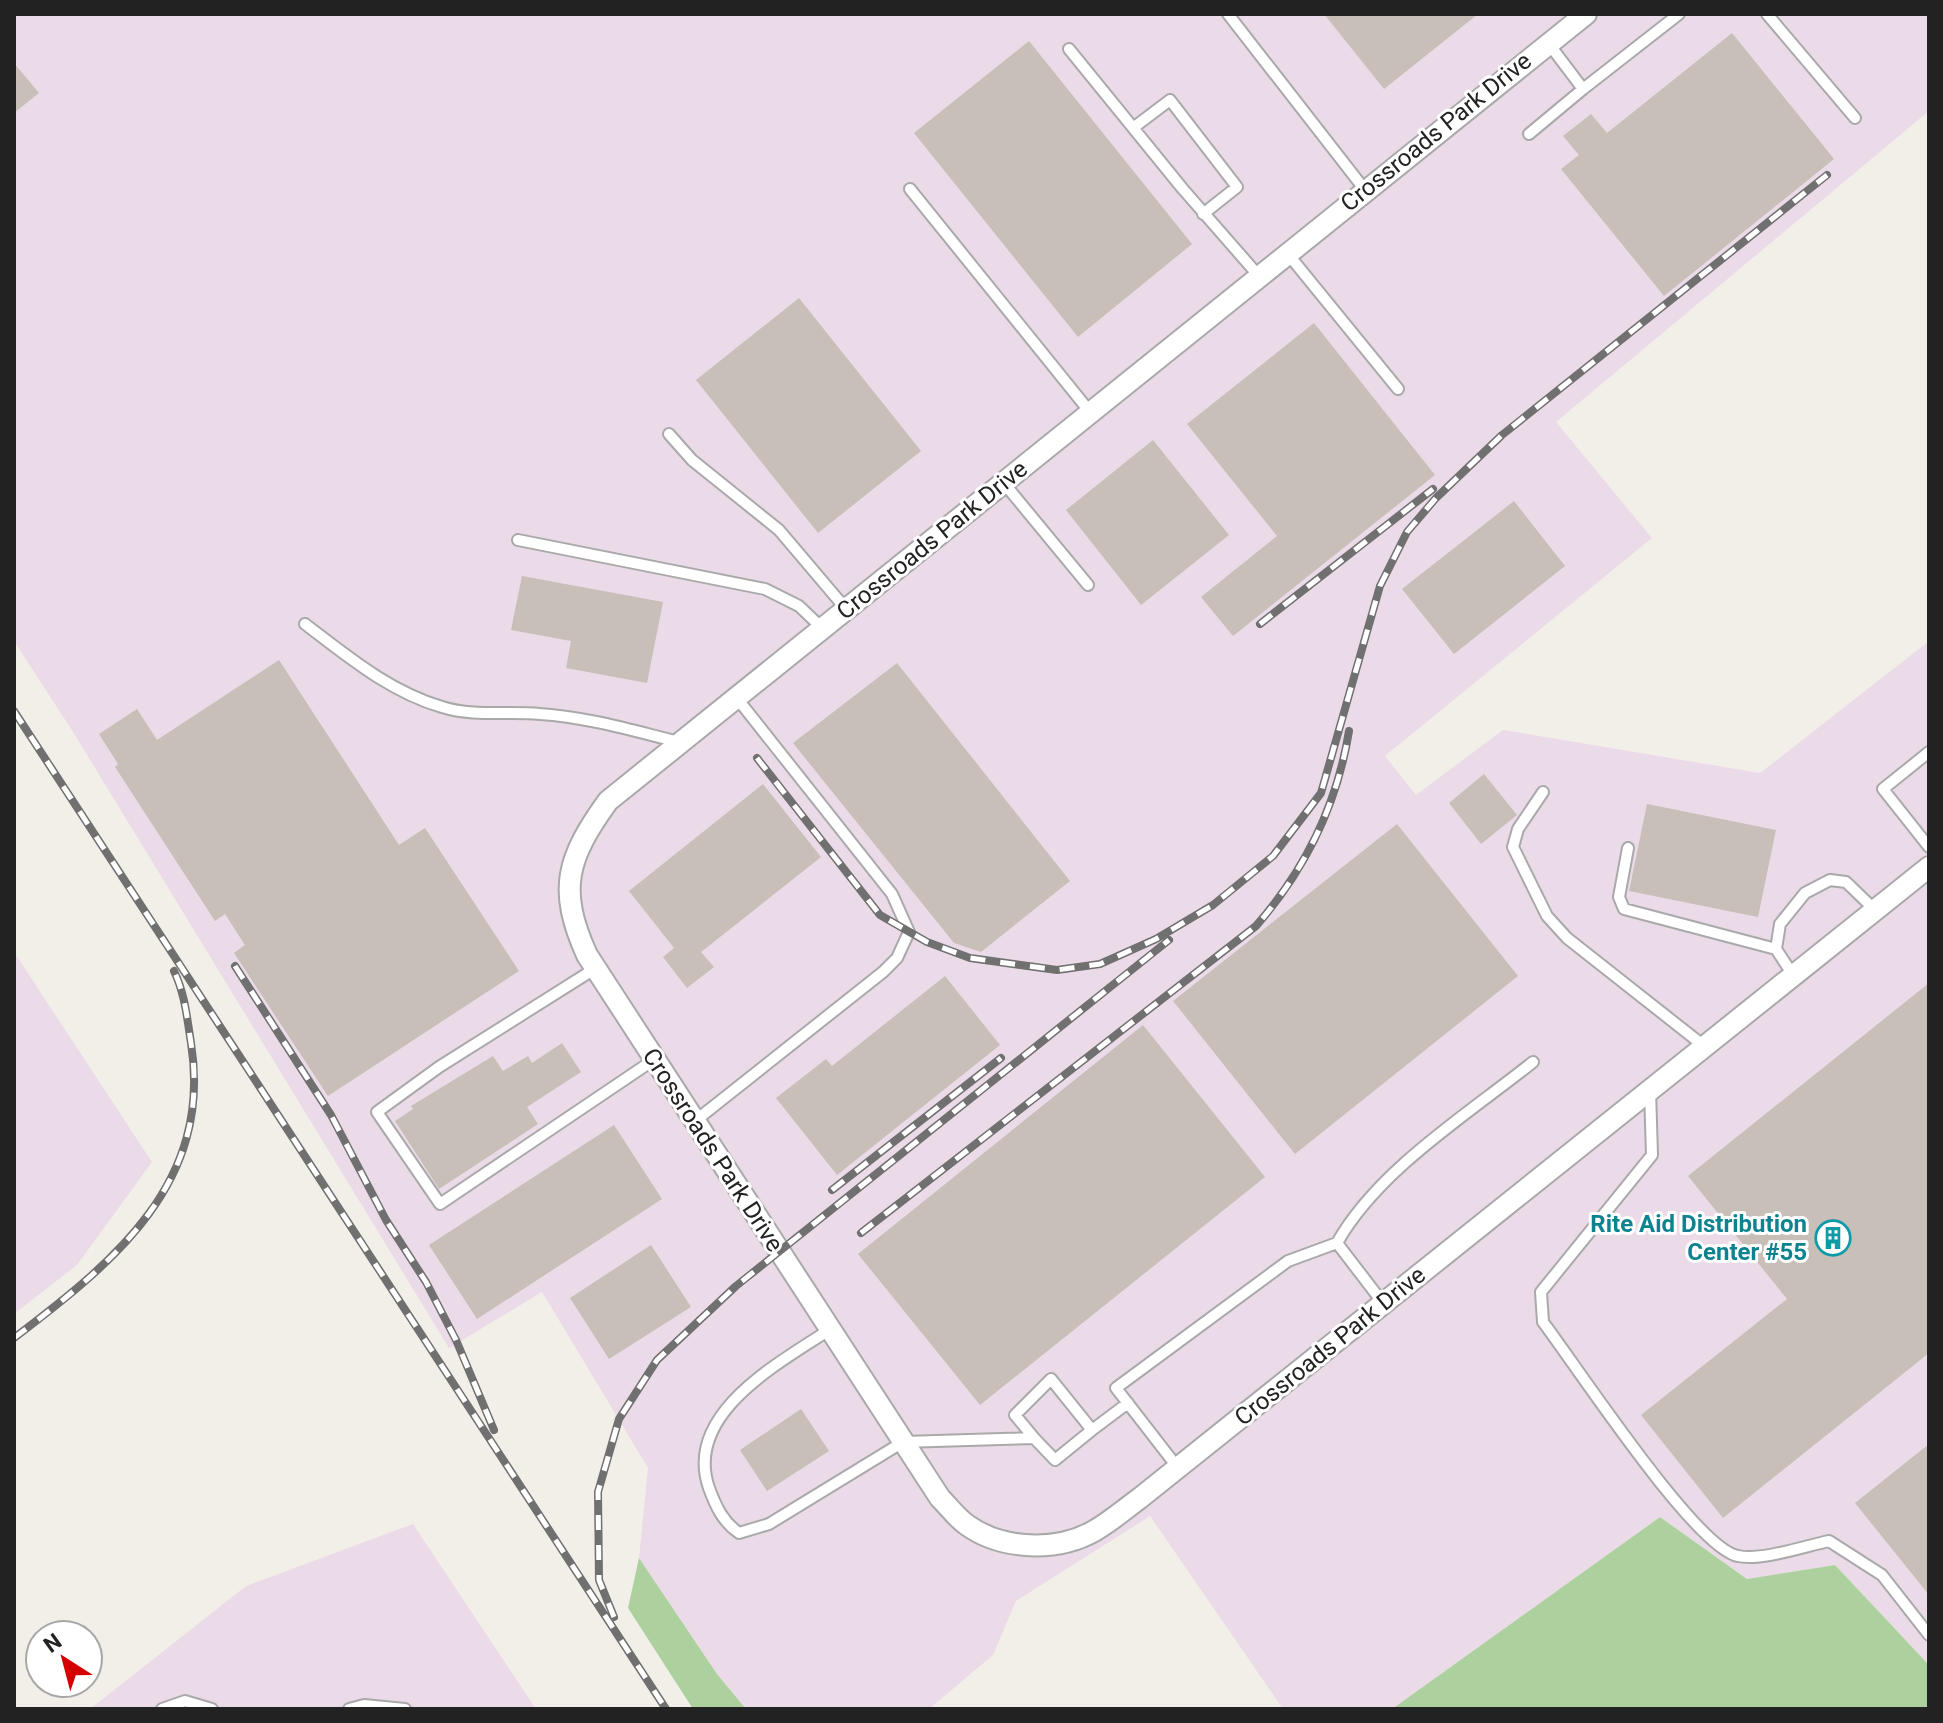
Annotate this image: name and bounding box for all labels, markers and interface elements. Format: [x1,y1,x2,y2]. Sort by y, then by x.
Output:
street label: Crossroads Park Drive [1335,47,1537,217]
street label: Crossroads Park Drive [831,455,1033,625]
street label: Crossroads Park Drive [637,1043,789,1257]
place label: Rite Aid Distribution Center #55 [1590,1210,1807,1266]
building icon: Rite Aid Distribution Center #55 [1814,1219,1852,1257]
street label: Crossroads Park Drive [1229,1261,1431,1431]
north arrow [24,1619,104,1699]
text: N [39,1629,66,1658]

